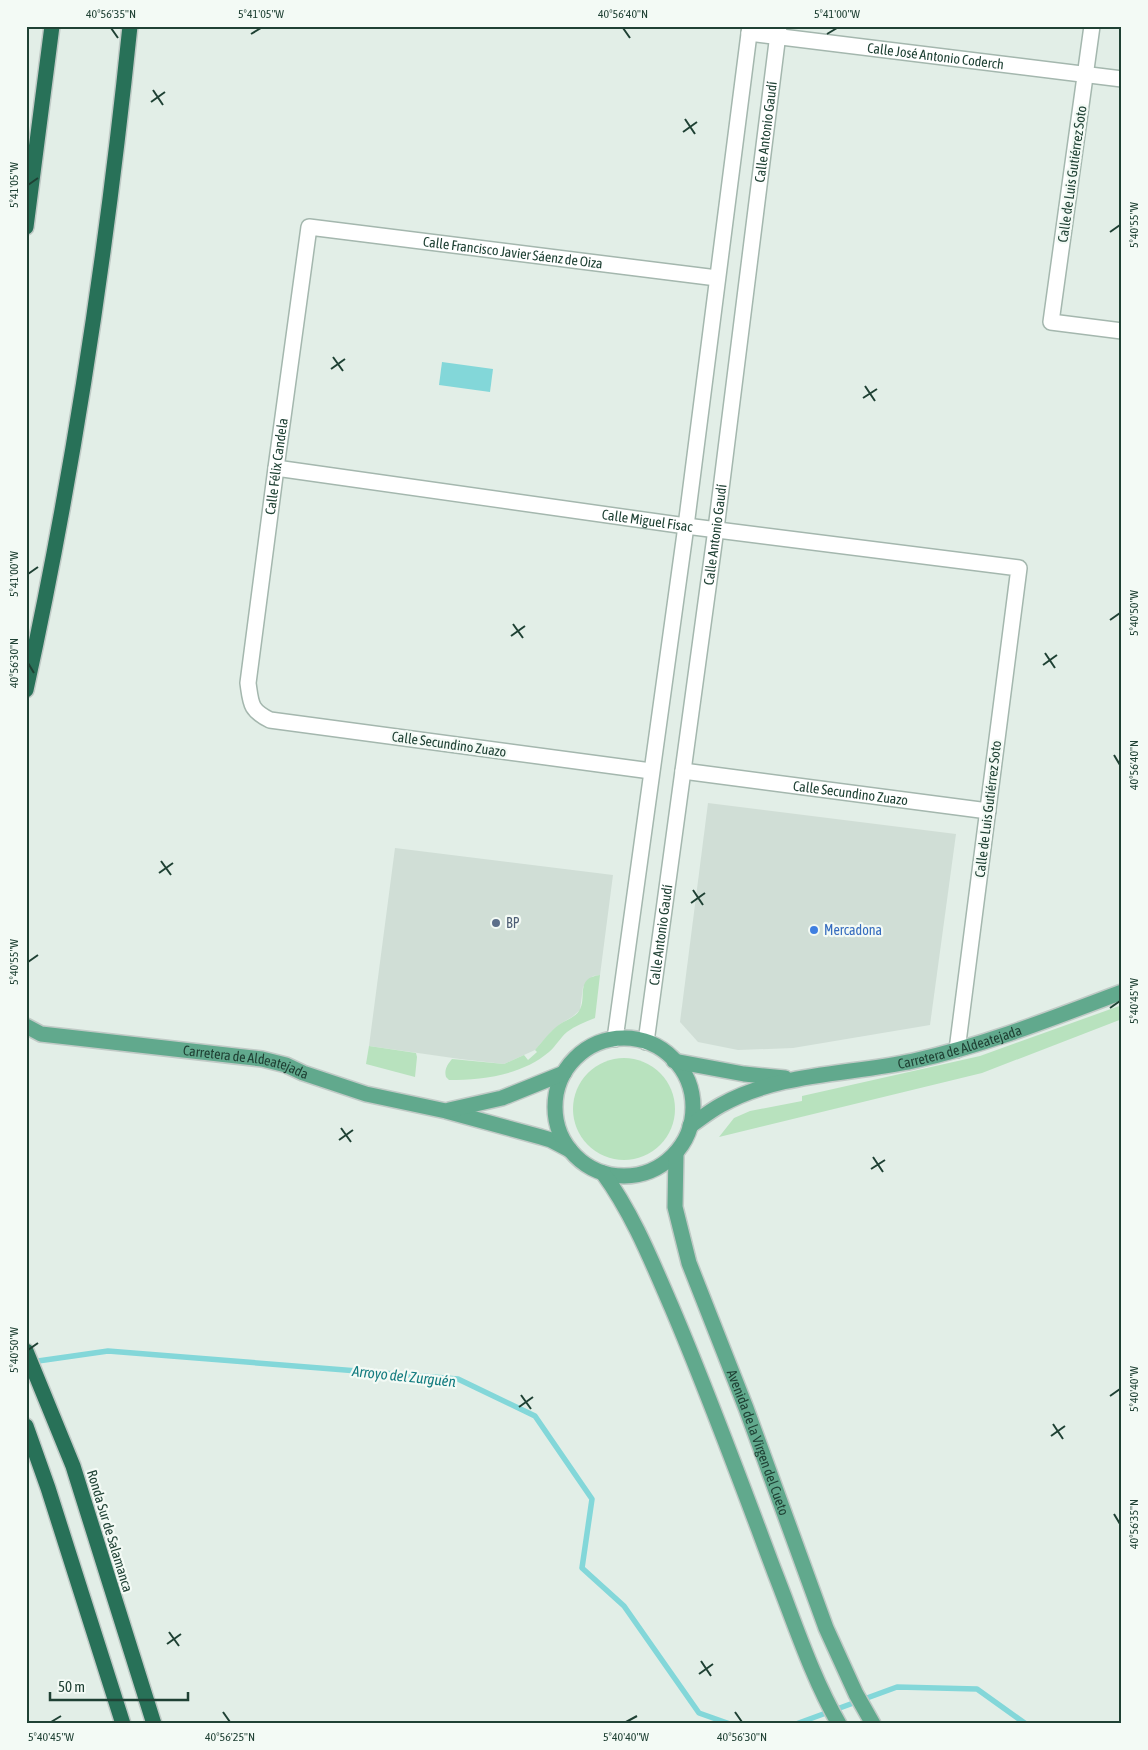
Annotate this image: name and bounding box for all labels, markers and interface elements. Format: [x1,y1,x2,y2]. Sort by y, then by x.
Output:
text: 40°56'35"N [86,7,136,21]
text: 5°41'05"W [238,7,284,21]
text: 40°56'40"N [598,7,648,21]
text: 5°41'00"W [814,7,860,21]
street label: Calle José Antonio Coderch [866,40,1005,72]
street label: Calle Antonio Gaudí [751,80,780,183]
street label: Calle de Luis Gutiérrez Soto [1054,105,1090,243]
text: 5°41'05"W [7,162,21,208]
text: 5°40'55"W [1127,202,1141,248]
street label: Calle Francisco Javier Sáenz de Oiza [422,233,604,272]
street label: Calle Félix Candela [262,417,291,516]
street label: Calle Antonio Gaudí [700,483,730,586]
street label: Calle Miguel Fisac [601,506,694,535]
text: 5°41'00"W [7,551,21,597]
text: 5°40'50"W [1127,590,1141,636]
text: 40°56'30"N [7,638,21,688]
street label: Calle Secundino Zuazo [391,728,507,760]
street label: Calle de Luis Gutiérrez Soto [972,740,1004,878]
text: 40°56'40"N [1127,740,1141,790]
street label: Calle Secundino Zuazo [792,778,909,808]
street label: Calle Antonio Gaudí [646,884,675,986]
place label: BP [506,915,520,931]
marker: BP [490,917,502,929]
place label: Mercadona [824,922,882,938]
marker: Mercadona [808,924,820,936]
text: 5°40'55"W [7,939,21,985]
text: 5°40'45"W [1127,978,1141,1024]
street label: Carretera de Aldeatejada [896,1022,1024,1072]
street label: Carretera de Aldeatejada [182,1042,310,1082]
text: 5°40'50"W [7,1327,21,1373]
water label: Arroyo del Zurguén [350,1362,457,1390]
text: 5°40'40"W [1127,1366,1141,1412]
street label: Avenida de la Virgen del Cueto [724,1367,792,1518]
street label: Ronda Sur de Salamanca [84,1468,136,1594]
text: 40°56'35"N [1127,1499,1141,1549]
scale bar [50,1670,188,1702]
text: 50 m [58,1678,85,1695]
text: 5°40'45"W [28,1730,74,1744]
text: 40°56'25"N [205,1730,255,1744]
text: 5°40'40"W [603,1730,649,1744]
text: 40°56'30"N [717,1730,767,1744]

